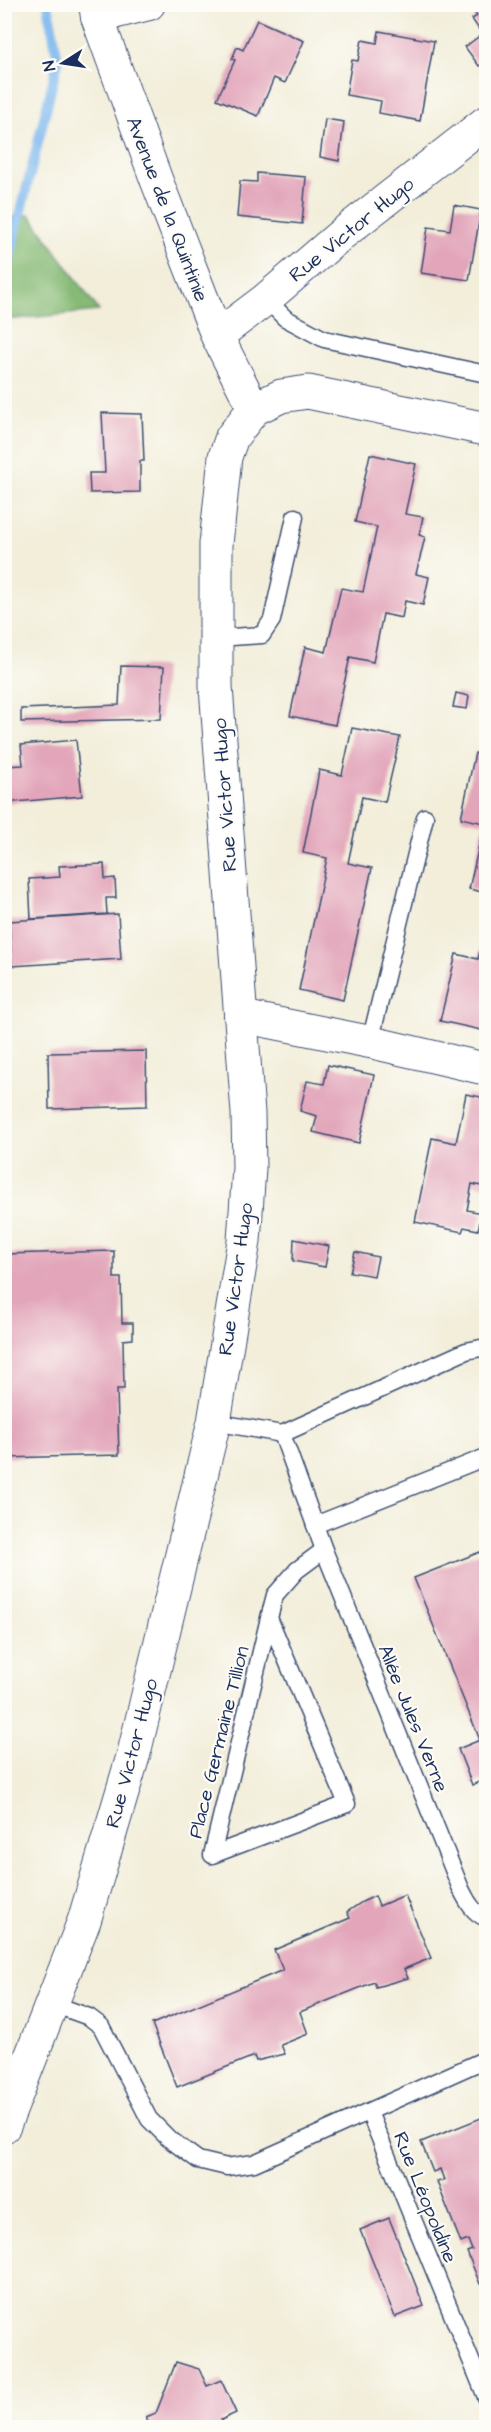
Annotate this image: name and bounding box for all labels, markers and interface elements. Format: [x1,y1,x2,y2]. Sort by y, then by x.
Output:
north arrow [33,33,93,93]
text: N [38,59,61,73]
street label: Avenue de la Quintinie [119,113,215,306]
street label: Rue Victor Hugo [283,171,421,290]
street label: Rue Victor Hugo [206,717,245,873]
street label: Rue Victor Hugo [211,1201,262,1357]
street label: Allée Jules Verne [371,1640,455,1796]
street label: Place Germaine Tillion [182,1643,256,1841]
street label: Rue Victor Hugo [99,1675,166,1831]
street label: Rue Léopoldine [386,2128,464,2267]

